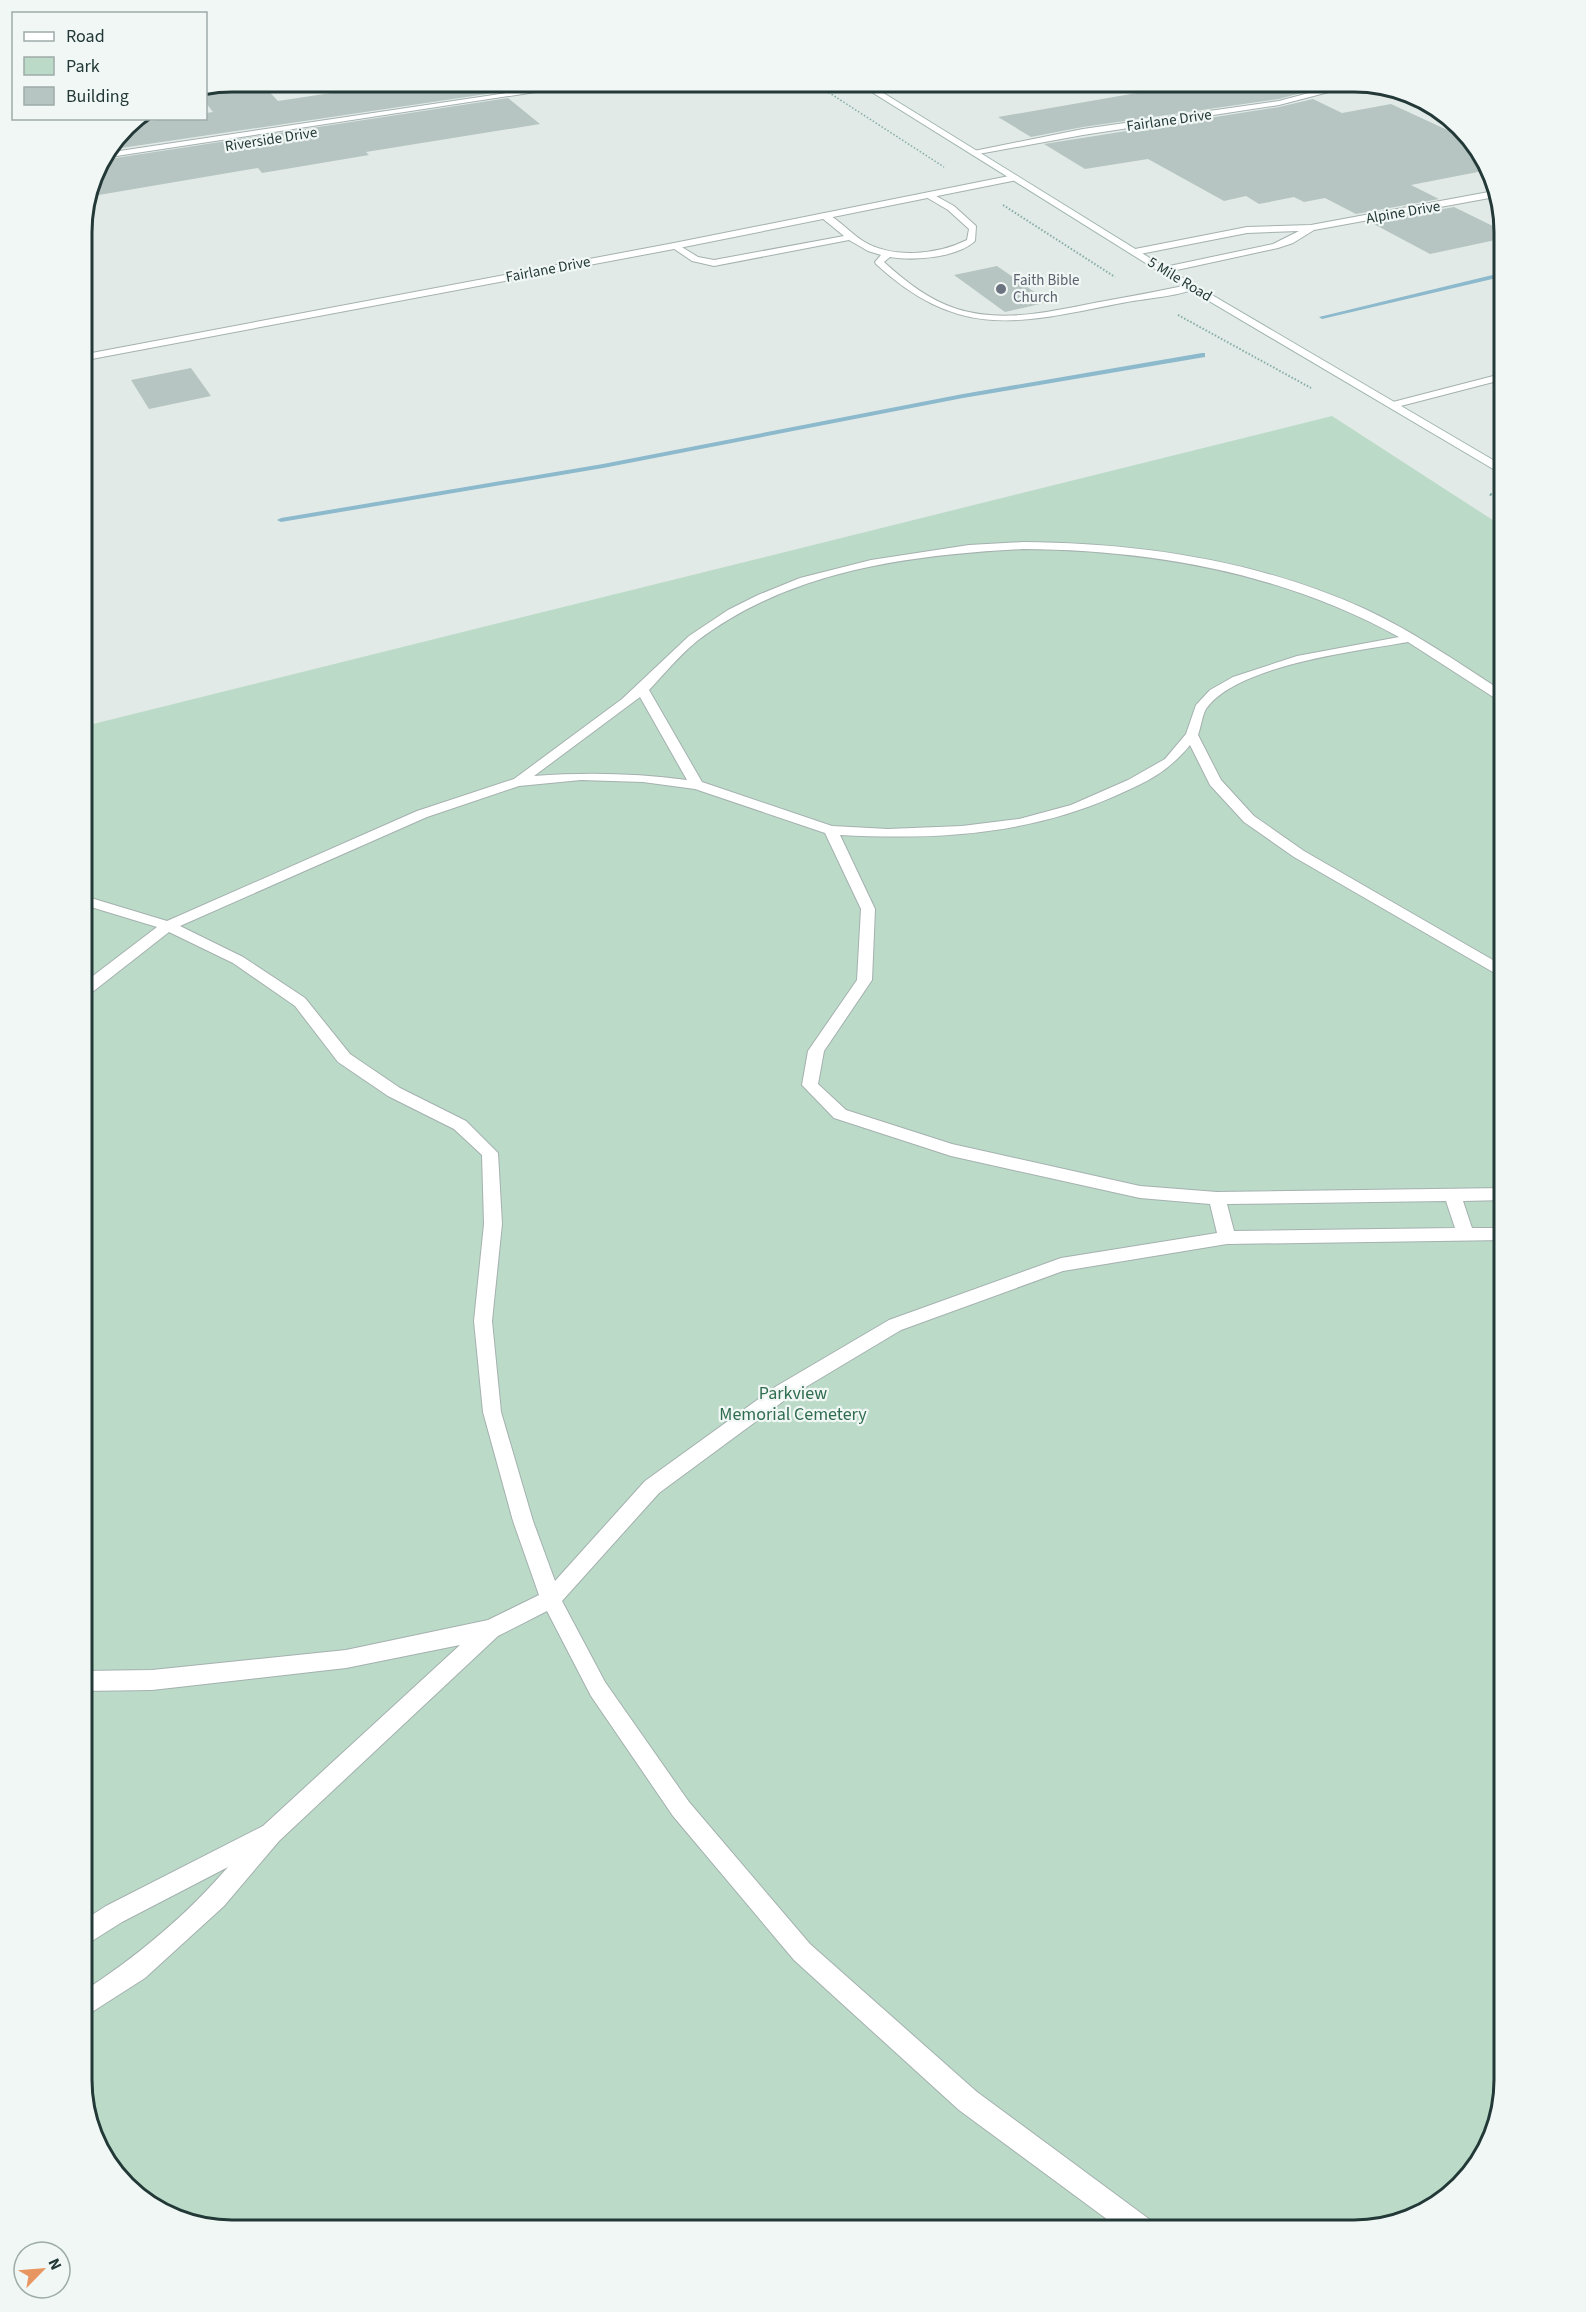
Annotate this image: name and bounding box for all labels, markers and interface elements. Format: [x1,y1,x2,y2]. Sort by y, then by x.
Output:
legend [12,12,207,120]
text: Road [66,24,105,49]
text: Park [66,54,100,79]
text: Building [66,84,129,109]
street label: Fairlane Drive [1125,104,1213,137]
street label: Riverside Drive [224,122,319,157]
street label: Alpine Drive [1364,196,1442,229]
street label: Fairlane Drive [504,251,592,288]
street label: 5 Mile Road [1144,252,1216,307]
place label: Faith Bible Church [1013,270,1079,308]
marker: Faith Bible Church [994,282,1008,296]
park label: Parkview Memorial Cemetery [719,1381,867,1427]
north arrow [12,2240,72,2300]
text: N [42,2255,67,2274]

